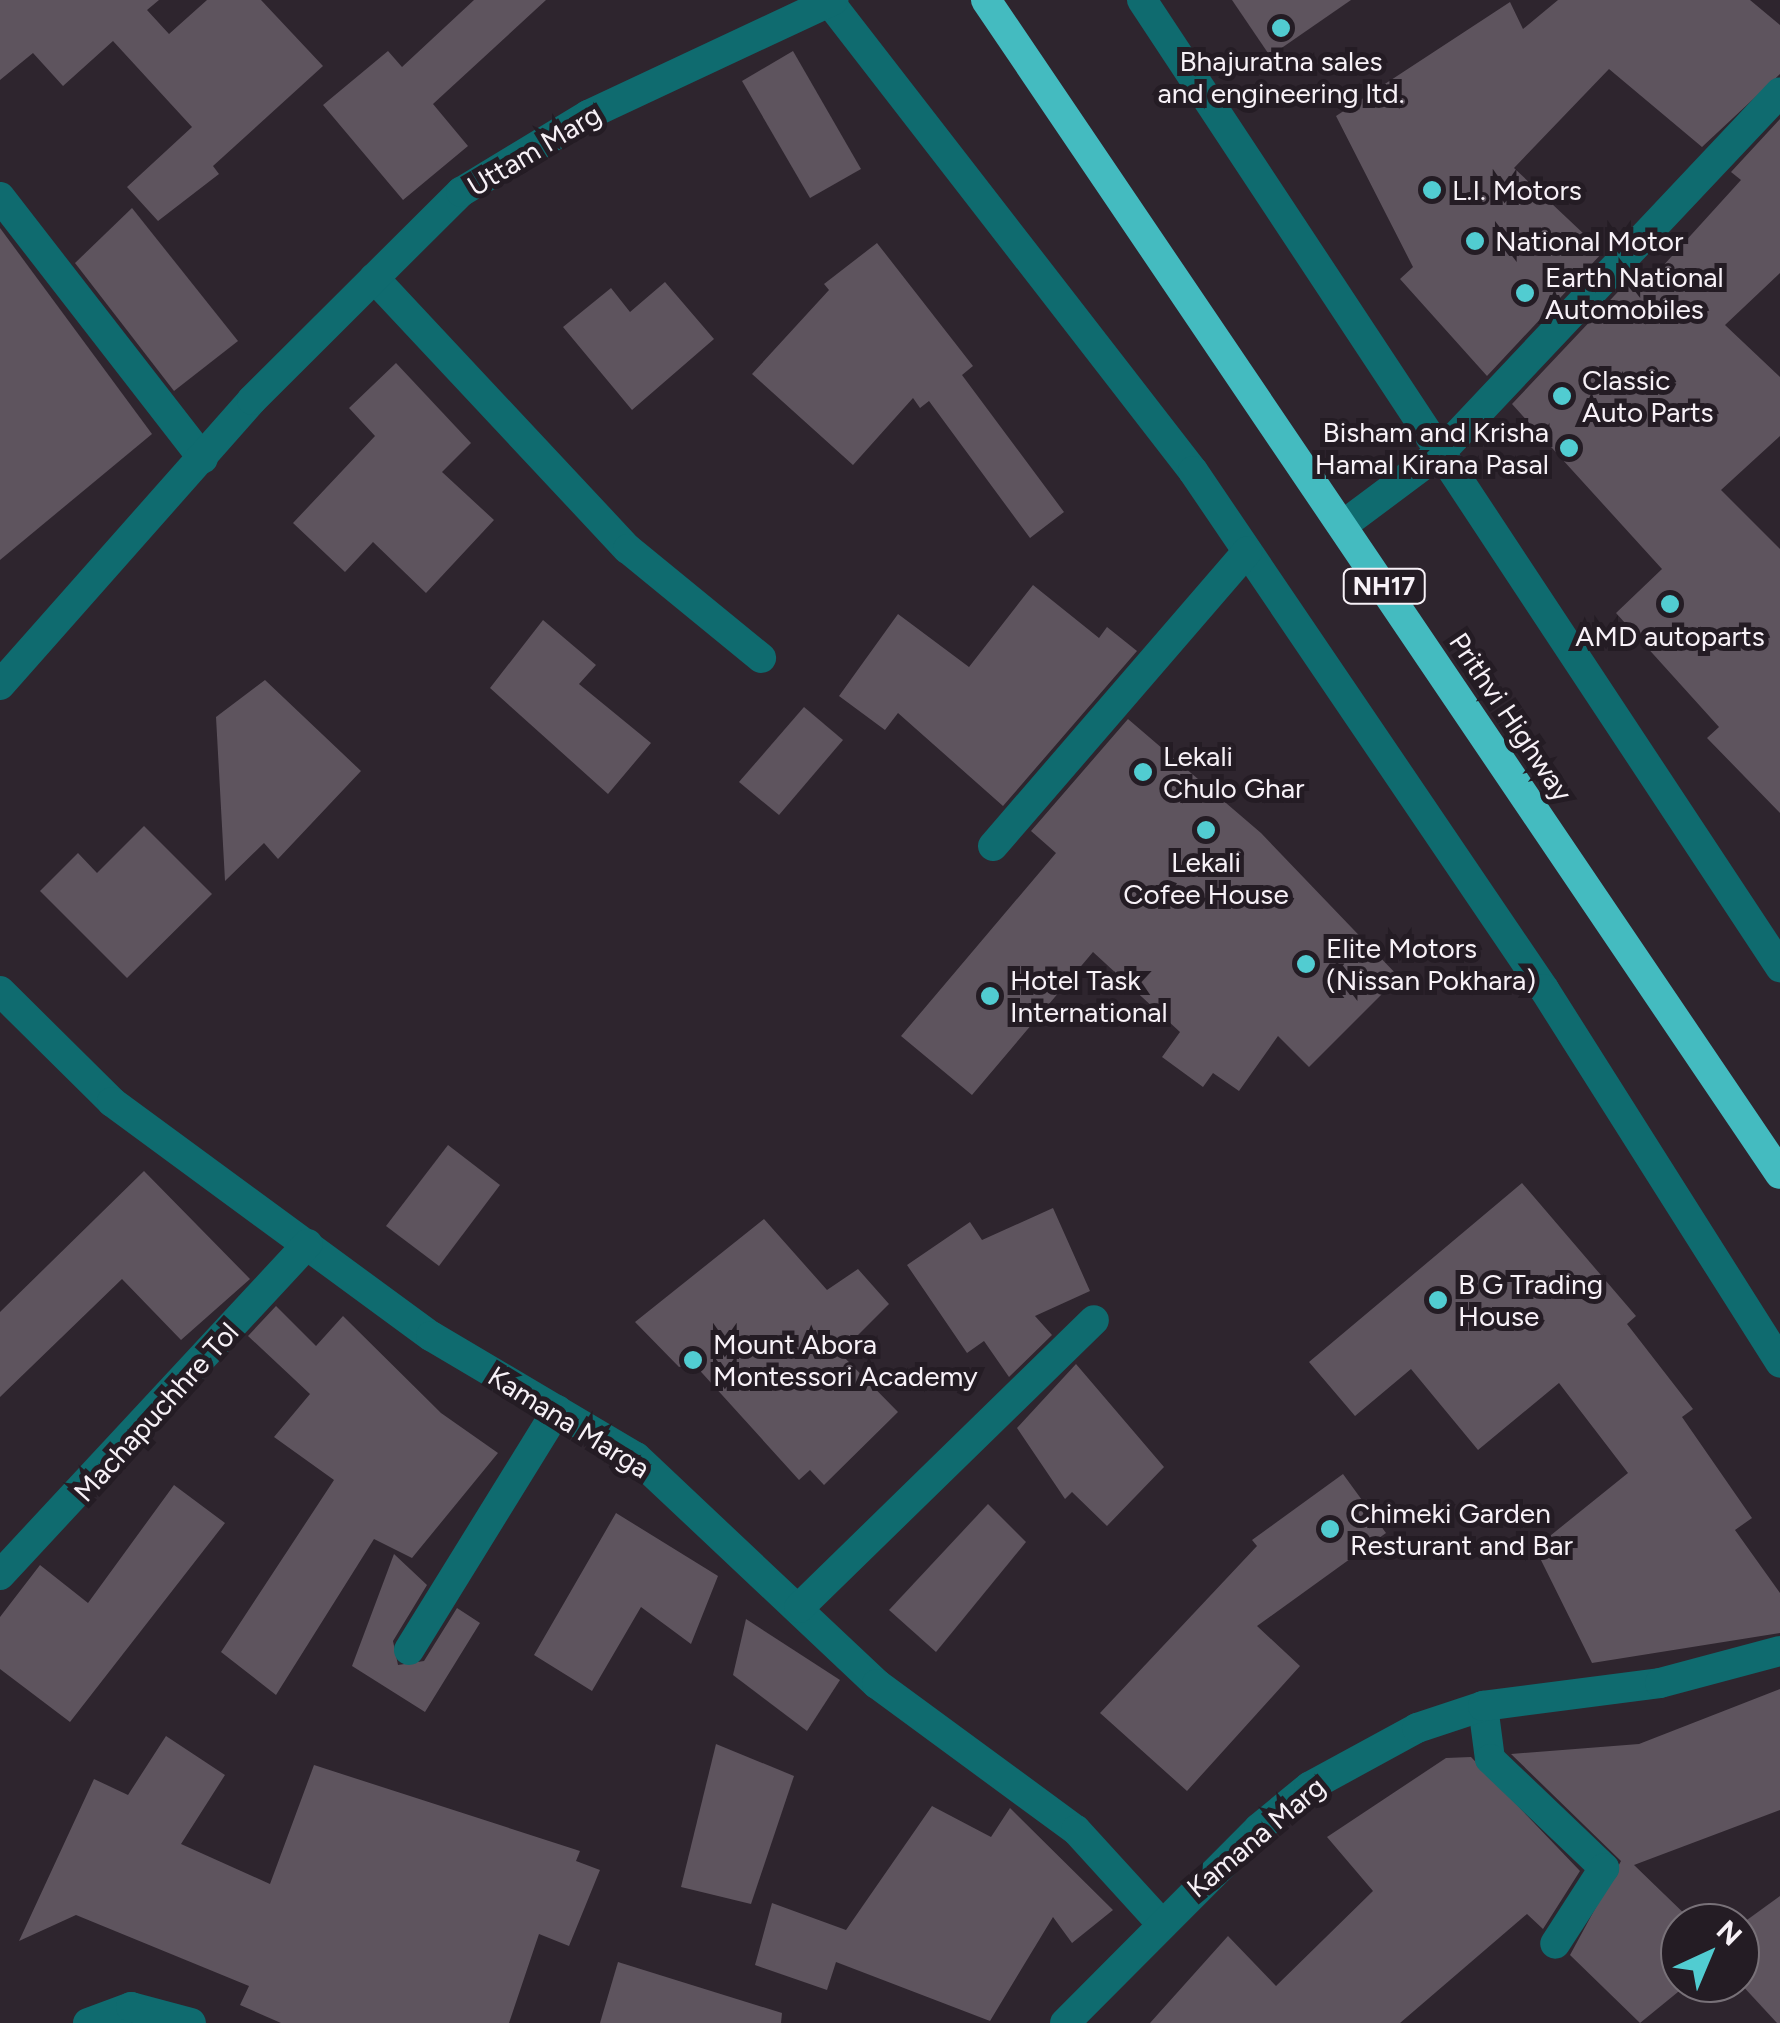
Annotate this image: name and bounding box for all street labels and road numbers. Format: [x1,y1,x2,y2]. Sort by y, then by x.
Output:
street label: Uttam Marg [461,97,607,203]
road number: NH17 [1342,566,1426,606]
street label: Prithvi Highway [1442,626,1580,808]
street label: Machapuchhre Tol [67,1316,245,1508]
street label: Kamana Marga [482,1359,656,1485]
street label: Kamana Marg [1180,1770,1332,1904]

